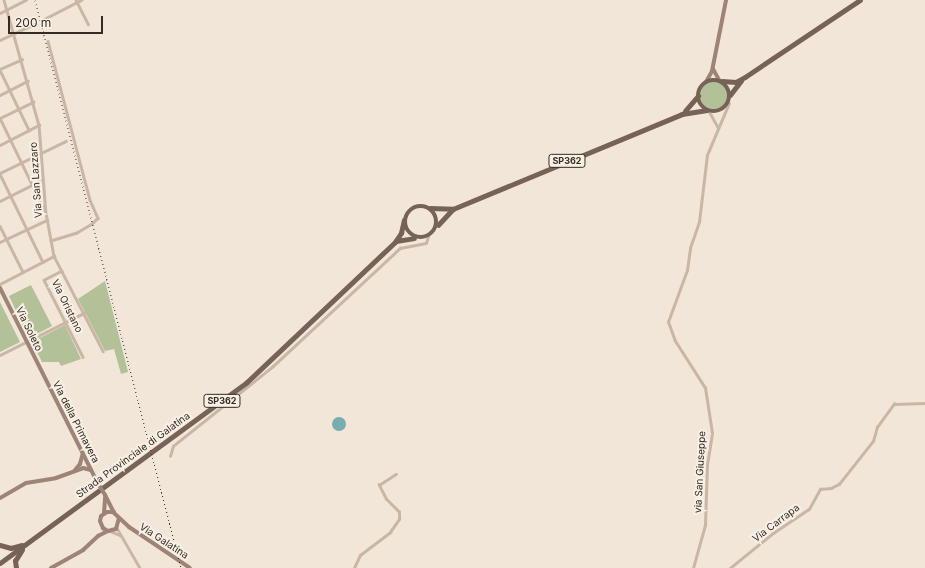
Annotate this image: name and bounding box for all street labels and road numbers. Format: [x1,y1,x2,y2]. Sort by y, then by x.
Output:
street label: Via San Lazzaro [27,142,45,218]
road number: SP362 [548,154,586,168]
street label: Via Oristano [49,277,85,335]
street label: Via Soleto [13,305,45,353]
street label: Via della Primavera [50,379,102,465]
road number: SP362 [203,394,241,408]
street label: Strada Provinciale di Galatina [74,410,192,500]
street label: via San Giuseppe [692,431,708,513]
street label: Via Carrapa [750,501,802,545]
street label: Via Galatina [137,521,191,561]

